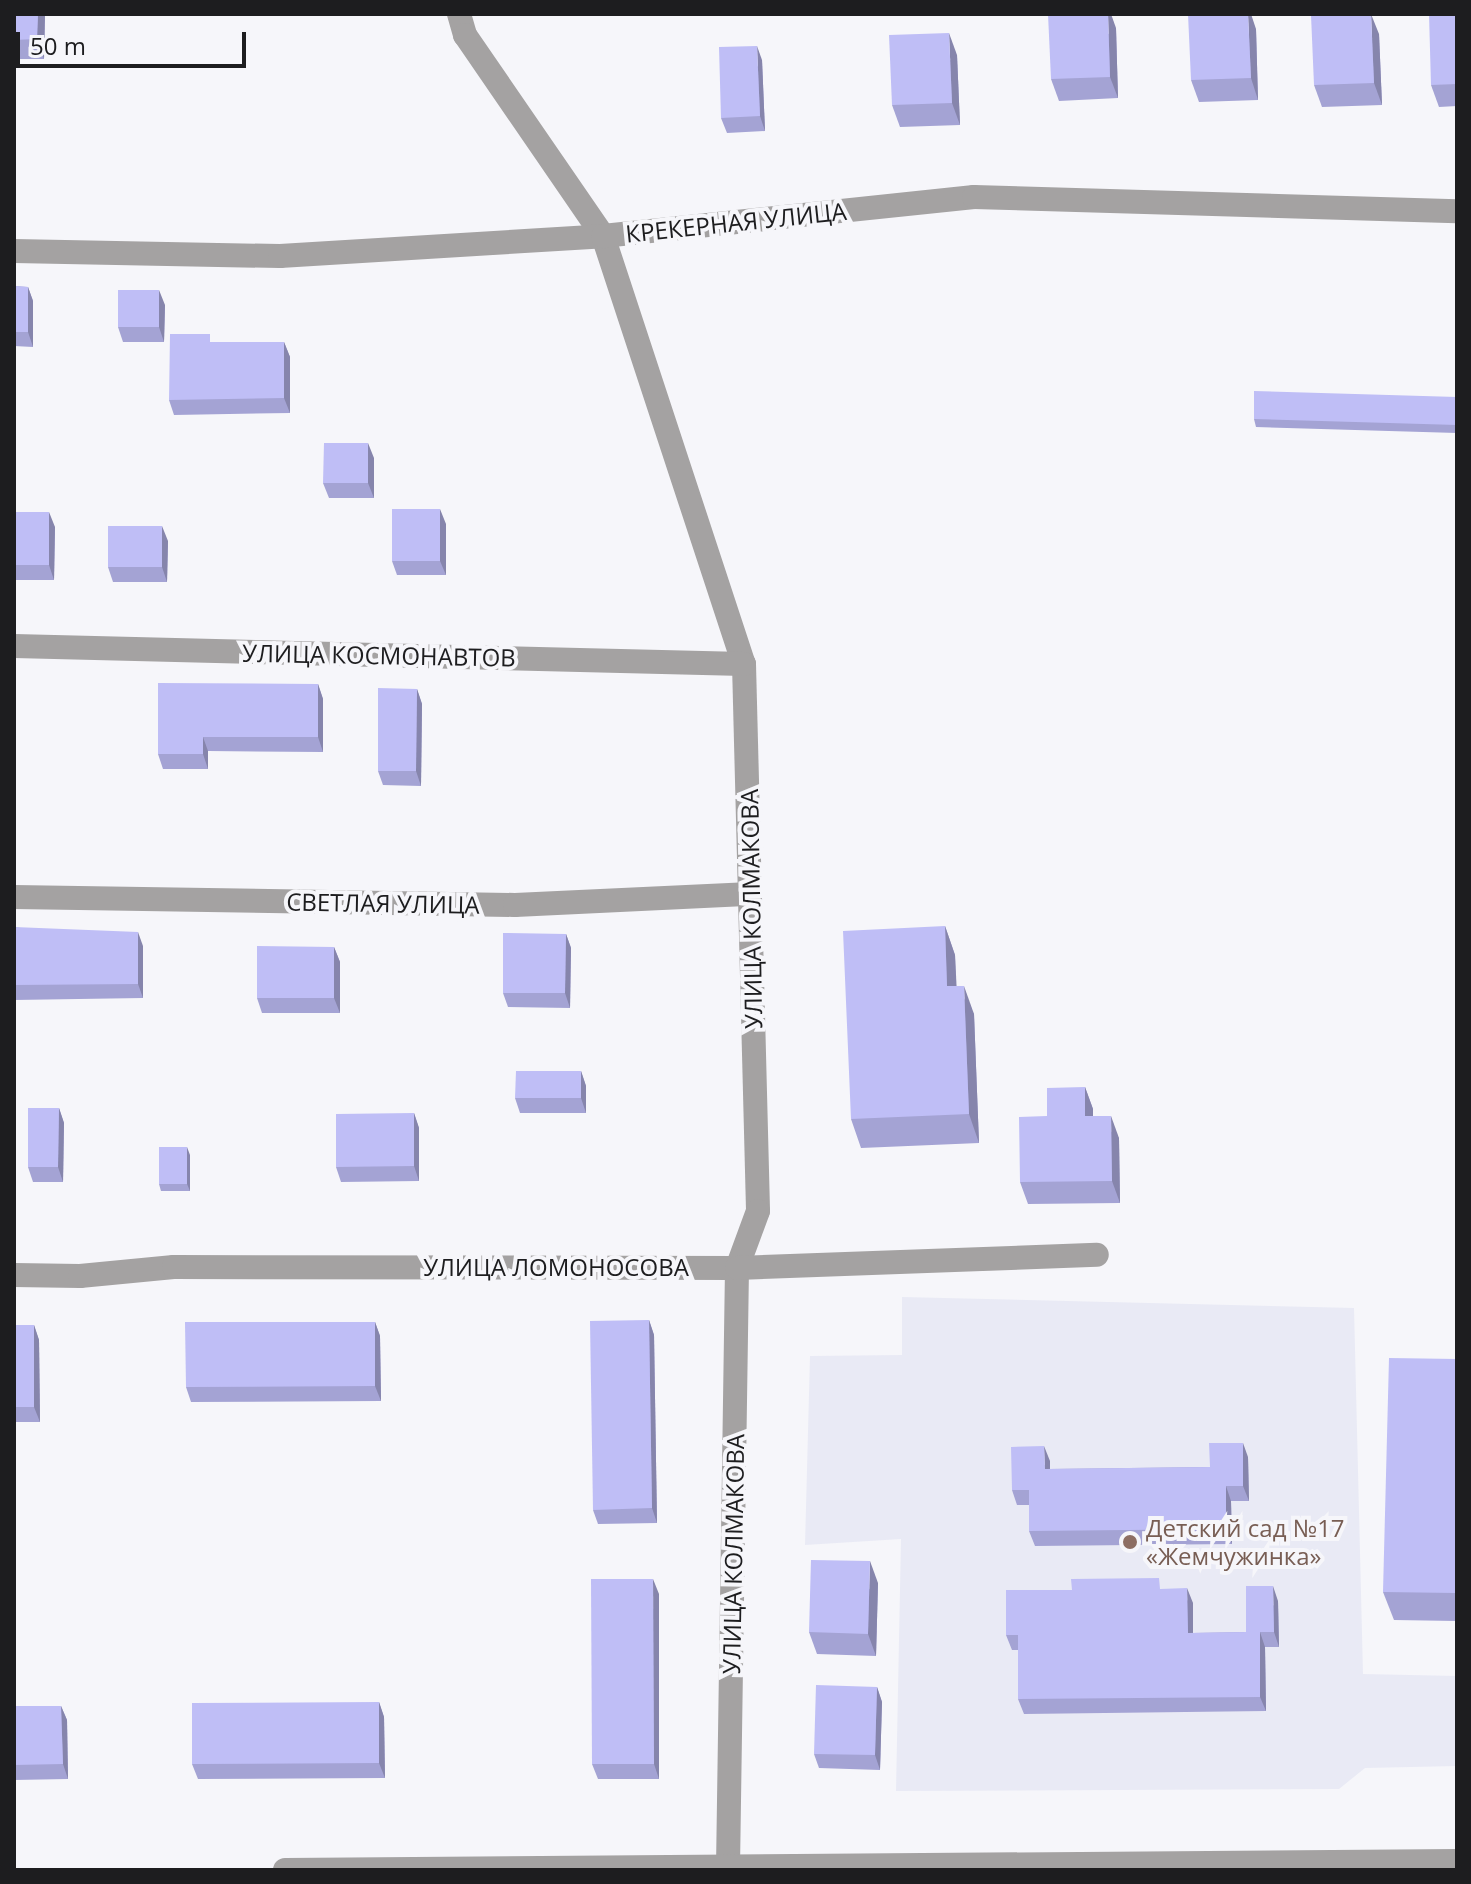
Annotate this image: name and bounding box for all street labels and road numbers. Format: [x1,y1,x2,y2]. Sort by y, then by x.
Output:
street label: КРЕКЕРНАЯ УЛИЦА [624,196,848,248]
street label: УЛИЦА КОСМОНАВТОВ [242,638,516,672]
street label: УЛИЦА КОЛМАКОВА [735,789,767,1029]
street label: СВЕТЛАЯ УЛИЦА [286,887,480,919]
street label: УЛИЦА ЛОМОНОСОВА [423,1253,689,1281]
street label: УЛИЦА КОЛМАКОВА [717,1434,749,1674]

